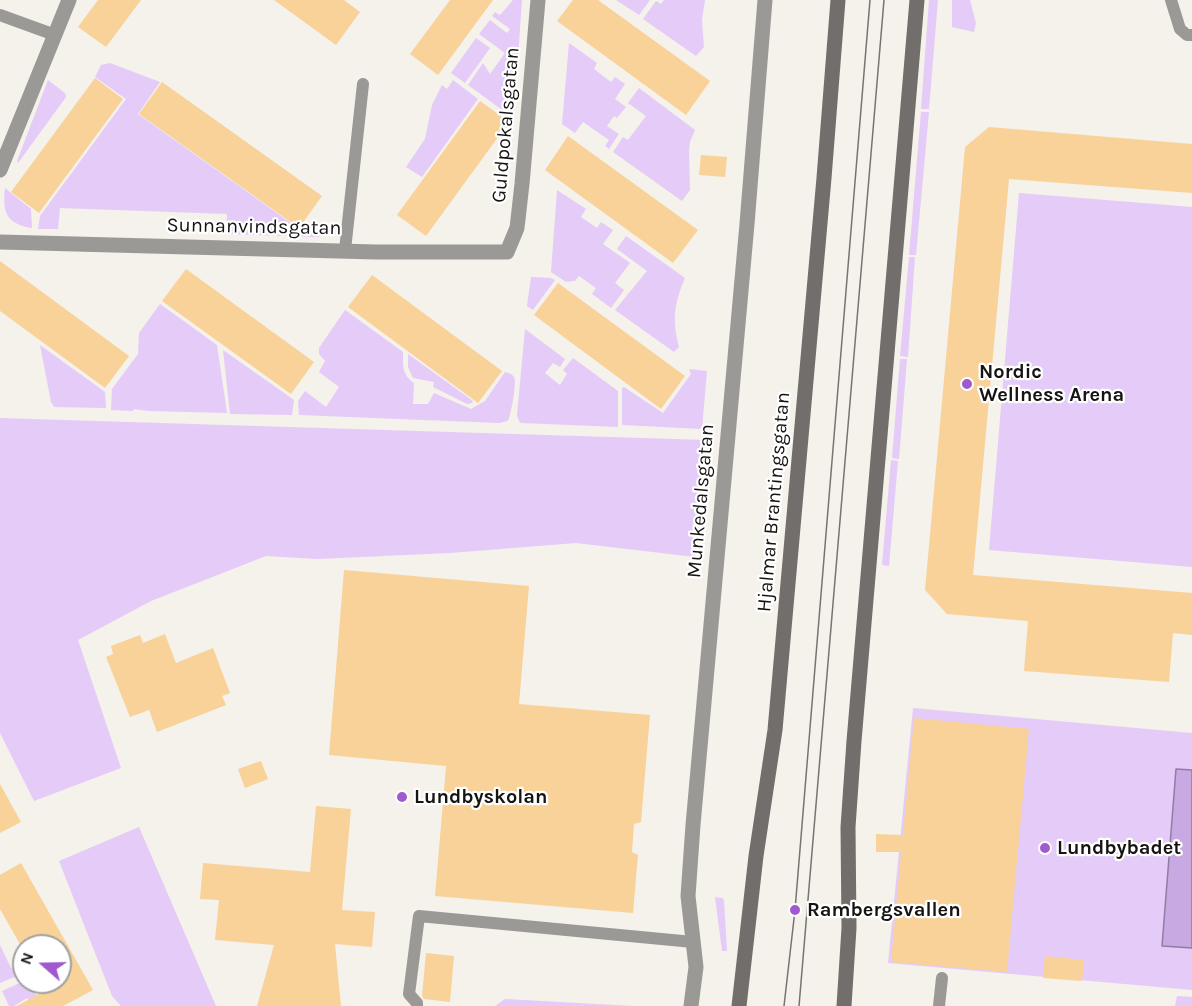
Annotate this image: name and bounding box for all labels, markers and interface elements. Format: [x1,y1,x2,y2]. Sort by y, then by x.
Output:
street label: Guldpokalsgatan [487,46,525,204]
street label: Sunnanvindsgatan [166,213,342,241]
place label: Nordic Wellness Arena [979,360,1124,407]
marker: Nordic Wellness Arena [960,377,974,391]
street label: Hjalmar Brantingsgatan [752,391,796,613]
street label: Munkedalsgatan [682,423,720,579]
place label: Lundbyskolan [414,785,547,809]
marker: Lundbyskolan [395,790,409,804]
place label: Lundbybadet [1057,836,1181,860]
marker: Lundbybadet [1038,841,1052,855]
place label: Rambergsvallen [807,898,961,922]
marker: Rambergsvallen [788,903,802,917]
north arrow [12,934,72,994]
text: N [16,950,37,967]

